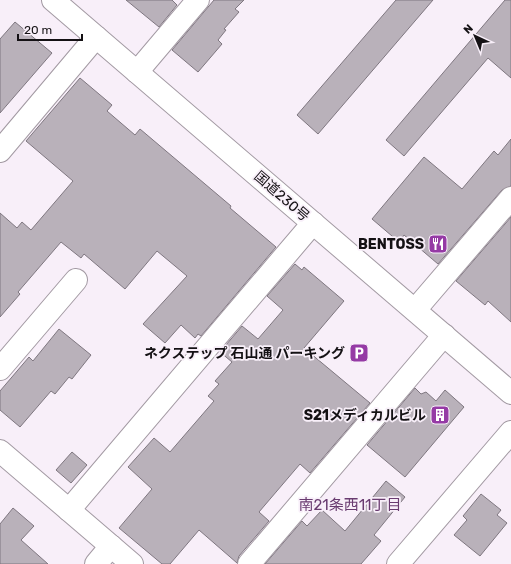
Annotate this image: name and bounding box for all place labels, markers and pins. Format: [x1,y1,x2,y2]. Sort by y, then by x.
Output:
restaurant icon: BENTOSS [427,233,449,255]
place label: BENTOSS [358,236,424,253]
parking icon: ネクステップ 石山通 パーキング [348,342,370,364]
place label: ネクステップ 石山通 パーキング [144,345,345,362]
building icon: S21メディカルビル [429,404,451,426]
place label: S21メディカルビル [304,407,426,424]

